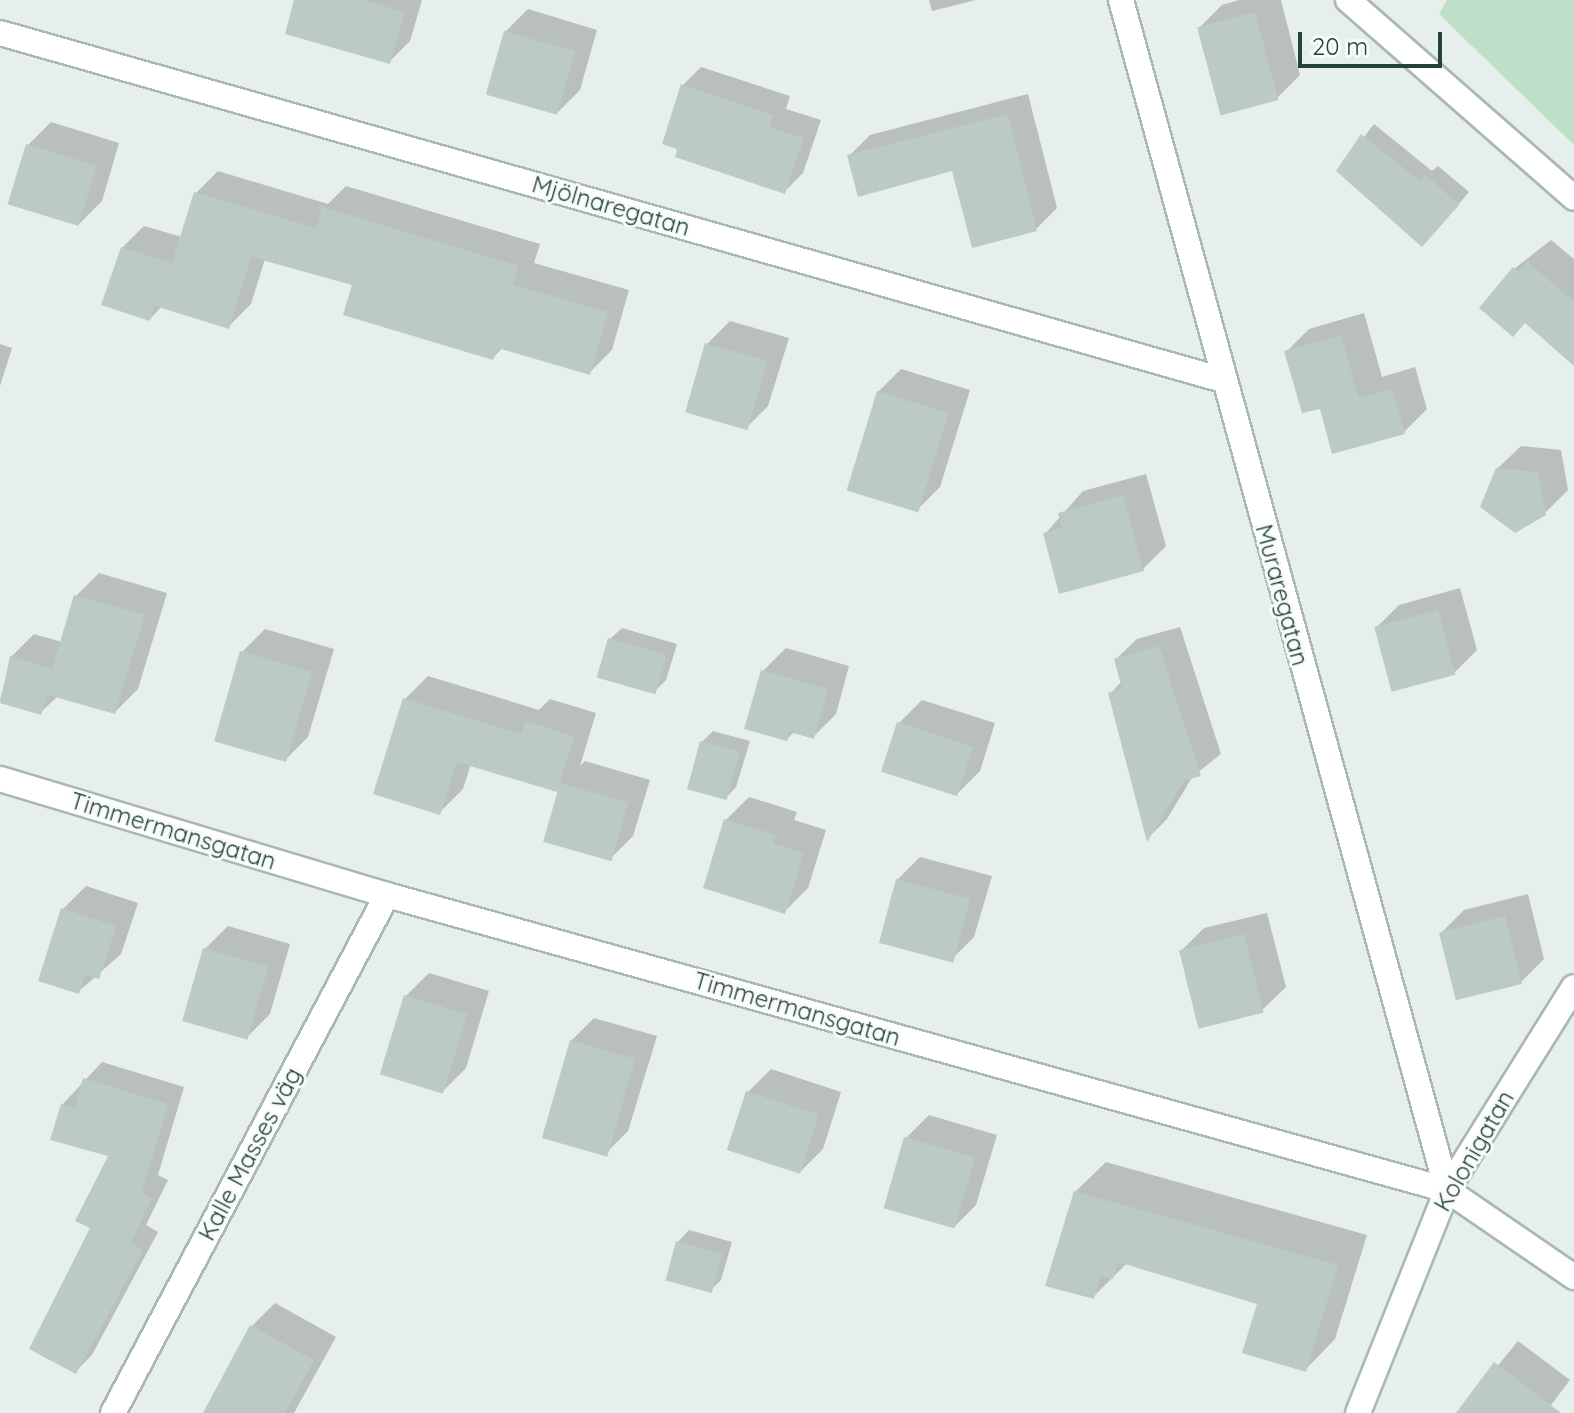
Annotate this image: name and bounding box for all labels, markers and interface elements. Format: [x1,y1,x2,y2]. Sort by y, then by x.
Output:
scale bar [1302,16,1446,66]
text: 20 m [1312,31,1368,61]
street label: Mjölnaregatan [529,170,693,242]
street label: Muraregatan [1249,521,1315,669]
street label: Timmermansgatan [67,786,279,876]
street label: Timmermansgatan [690,966,904,1052]
street label: Kalle Masses väg [192,1062,308,1246]
street label: Kolonigatan [1428,1085,1520,1217]

